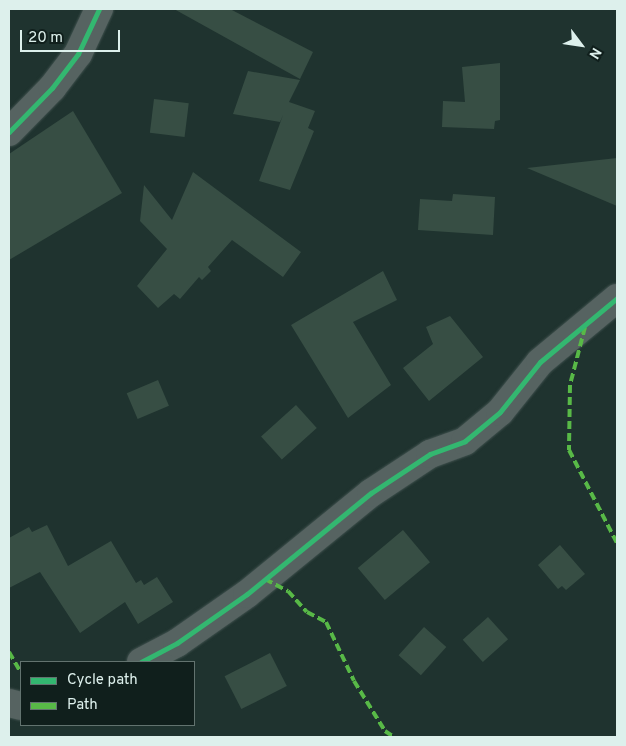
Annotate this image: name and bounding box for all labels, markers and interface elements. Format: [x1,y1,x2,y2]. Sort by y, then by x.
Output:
scale bar [22,20,122,52]
north arrow [556,20,606,70]
text: 20 m [28,29,63,48]
text: N [584,44,604,62]
legend [20,661,195,726]
text: Cycle path [67,671,138,690]
text: Path [67,696,98,715]

